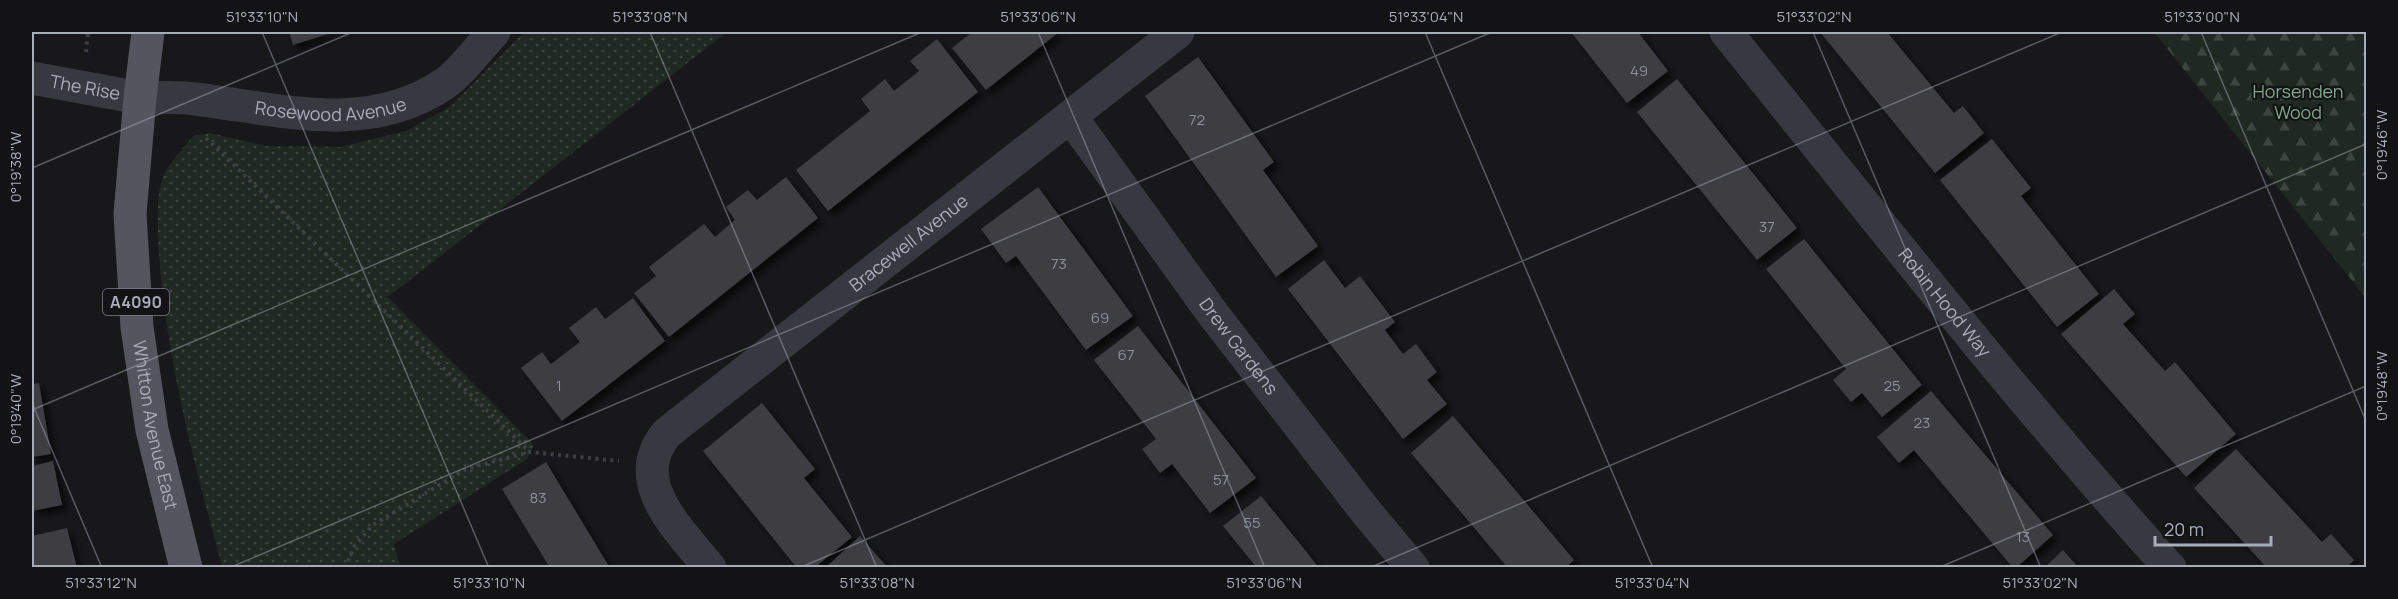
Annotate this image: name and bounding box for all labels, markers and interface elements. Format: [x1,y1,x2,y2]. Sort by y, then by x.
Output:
text: 51°33'10"N [226,6,298,27]
text: 51°33'08"N [612,6,688,27]
text: 51°33'06"N [1000,6,1076,27]
text: 51°33'04"N [1389,6,1463,27]
text: 51°33'02"N [1777,6,1851,27]
text: 51°33'00"N [2164,6,2240,27]
house number: 49 [1630,60,1648,81]
street label: The Rise [48,69,122,105]
park label: Horsenden Wood [2252,79,2344,124]
street label: Rosewood Avenue [254,91,409,126]
house number: 72 [1189,109,1205,130]
text: 0°19'46"W [2371,110,2392,180]
text: 0°19'38"W [5,131,26,203]
street label: Bracewell Avenue [844,188,973,297]
house number: 37 [1759,216,1775,237]
street label: Robin Hood Way [1893,243,1997,362]
house number: 73 [1051,253,1067,274]
road number: A4090 [103,289,169,315]
street label: Drew Gardens [1194,293,1284,399]
house number: 69 [1091,307,1109,328]
street label: Whitton Avenue East [128,339,184,512]
house number: 67 [1118,344,1134,365]
text: 0°19'48"W [2371,351,2392,421]
text: 0°19'40"W [5,374,26,444]
house number: 1 [556,375,562,396]
house number: 25 [1883,375,1901,396]
house number: 23 [1914,412,1930,433]
house number: 57 [1213,469,1229,490]
house number: 83 [529,487,547,508]
scale bar [2155,509,2270,547]
house number: 55 [1243,512,1261,533]
text: 20 m [2164,517,2204,541]
house number: 13 [2016,526,2030,547]
text: 51°33'12"N [65,572,137,593]
text: 51°33'10"N [453,572,525,593]
text: 51°33'08"N [839,572,915,593]
text: 51°33'06"N [1226,572,1302,593]
text: 51°33'04"N [1615,572,1689,593]
text: 51°33'02"N [2003,572,2077,593]

